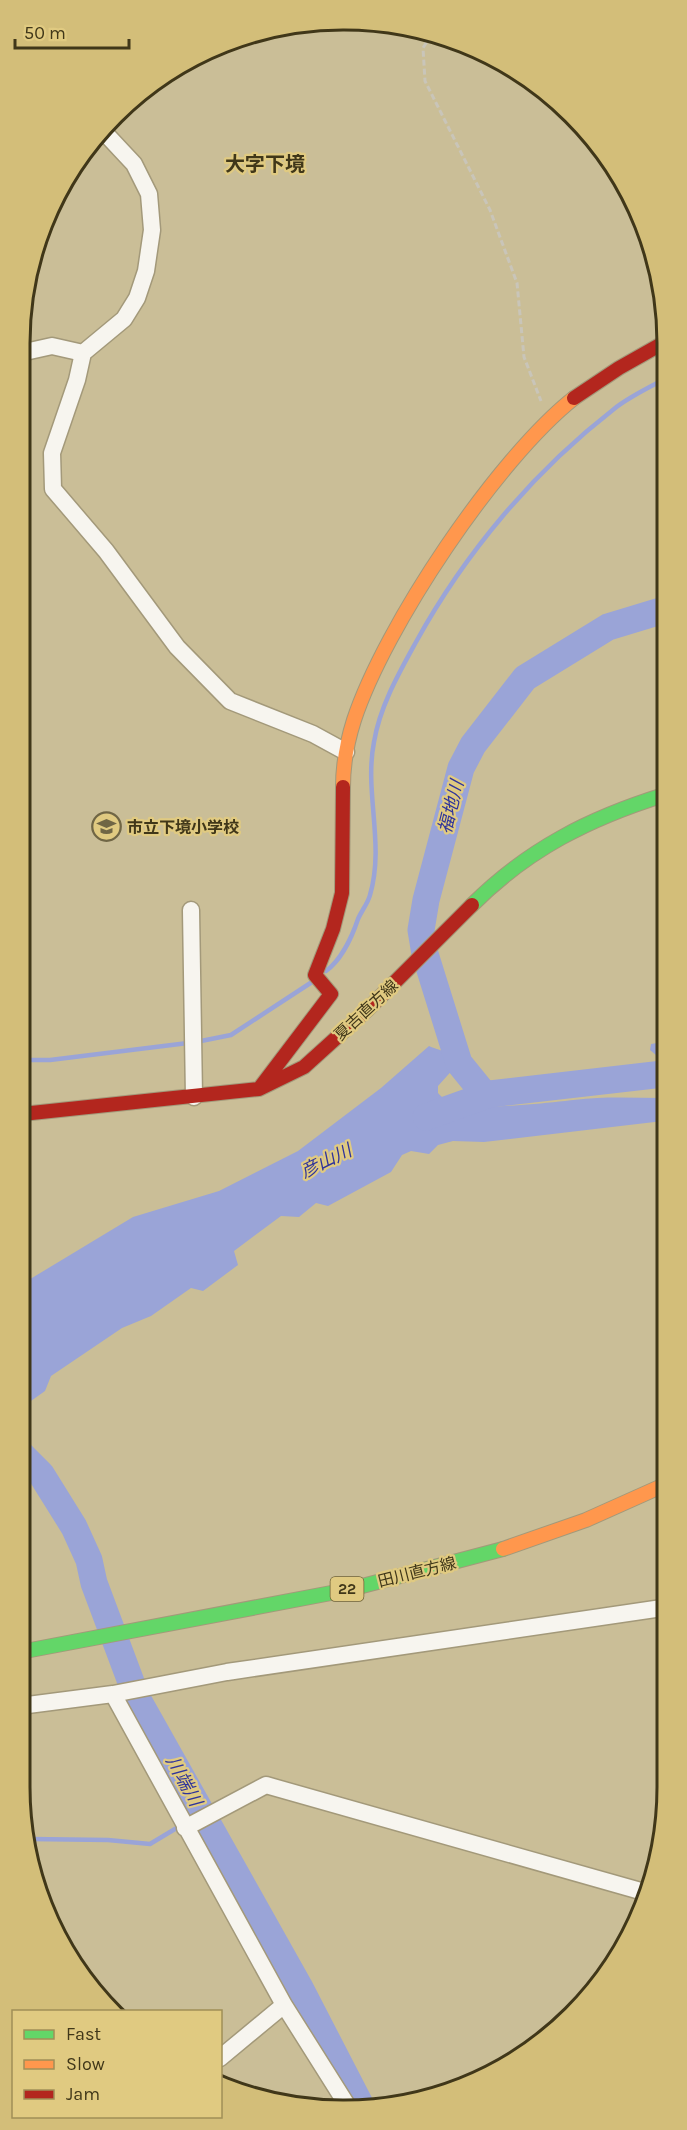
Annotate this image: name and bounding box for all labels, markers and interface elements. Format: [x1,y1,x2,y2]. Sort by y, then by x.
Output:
scale bar [15,12,129,50]
text: 50 m [24,22,66,44]
district label: 大字下境 [225,153,305,176]
water label: 福地川 [434,776,469,836]
school or university icon: 市立下境小学校 [90,811,122,843]
place label: 市立下境小学校 [127,818,239,837]
street label: 夏吉直方線 [330,976,402,1044]
water label: 彦山川 [297,1138,357,1183]
street label: 田川直方線 [376,1553,458,1591]
road number: 22 [330,1577,364,1601]
water label: 川端川 [161,1752,208,1812]
legend [12,2010,222,2118]
text: Fast [66,2023,101,2045]
text: Slow [66,2053,105,2075]
text: Jam [66,2083,100,2105]

